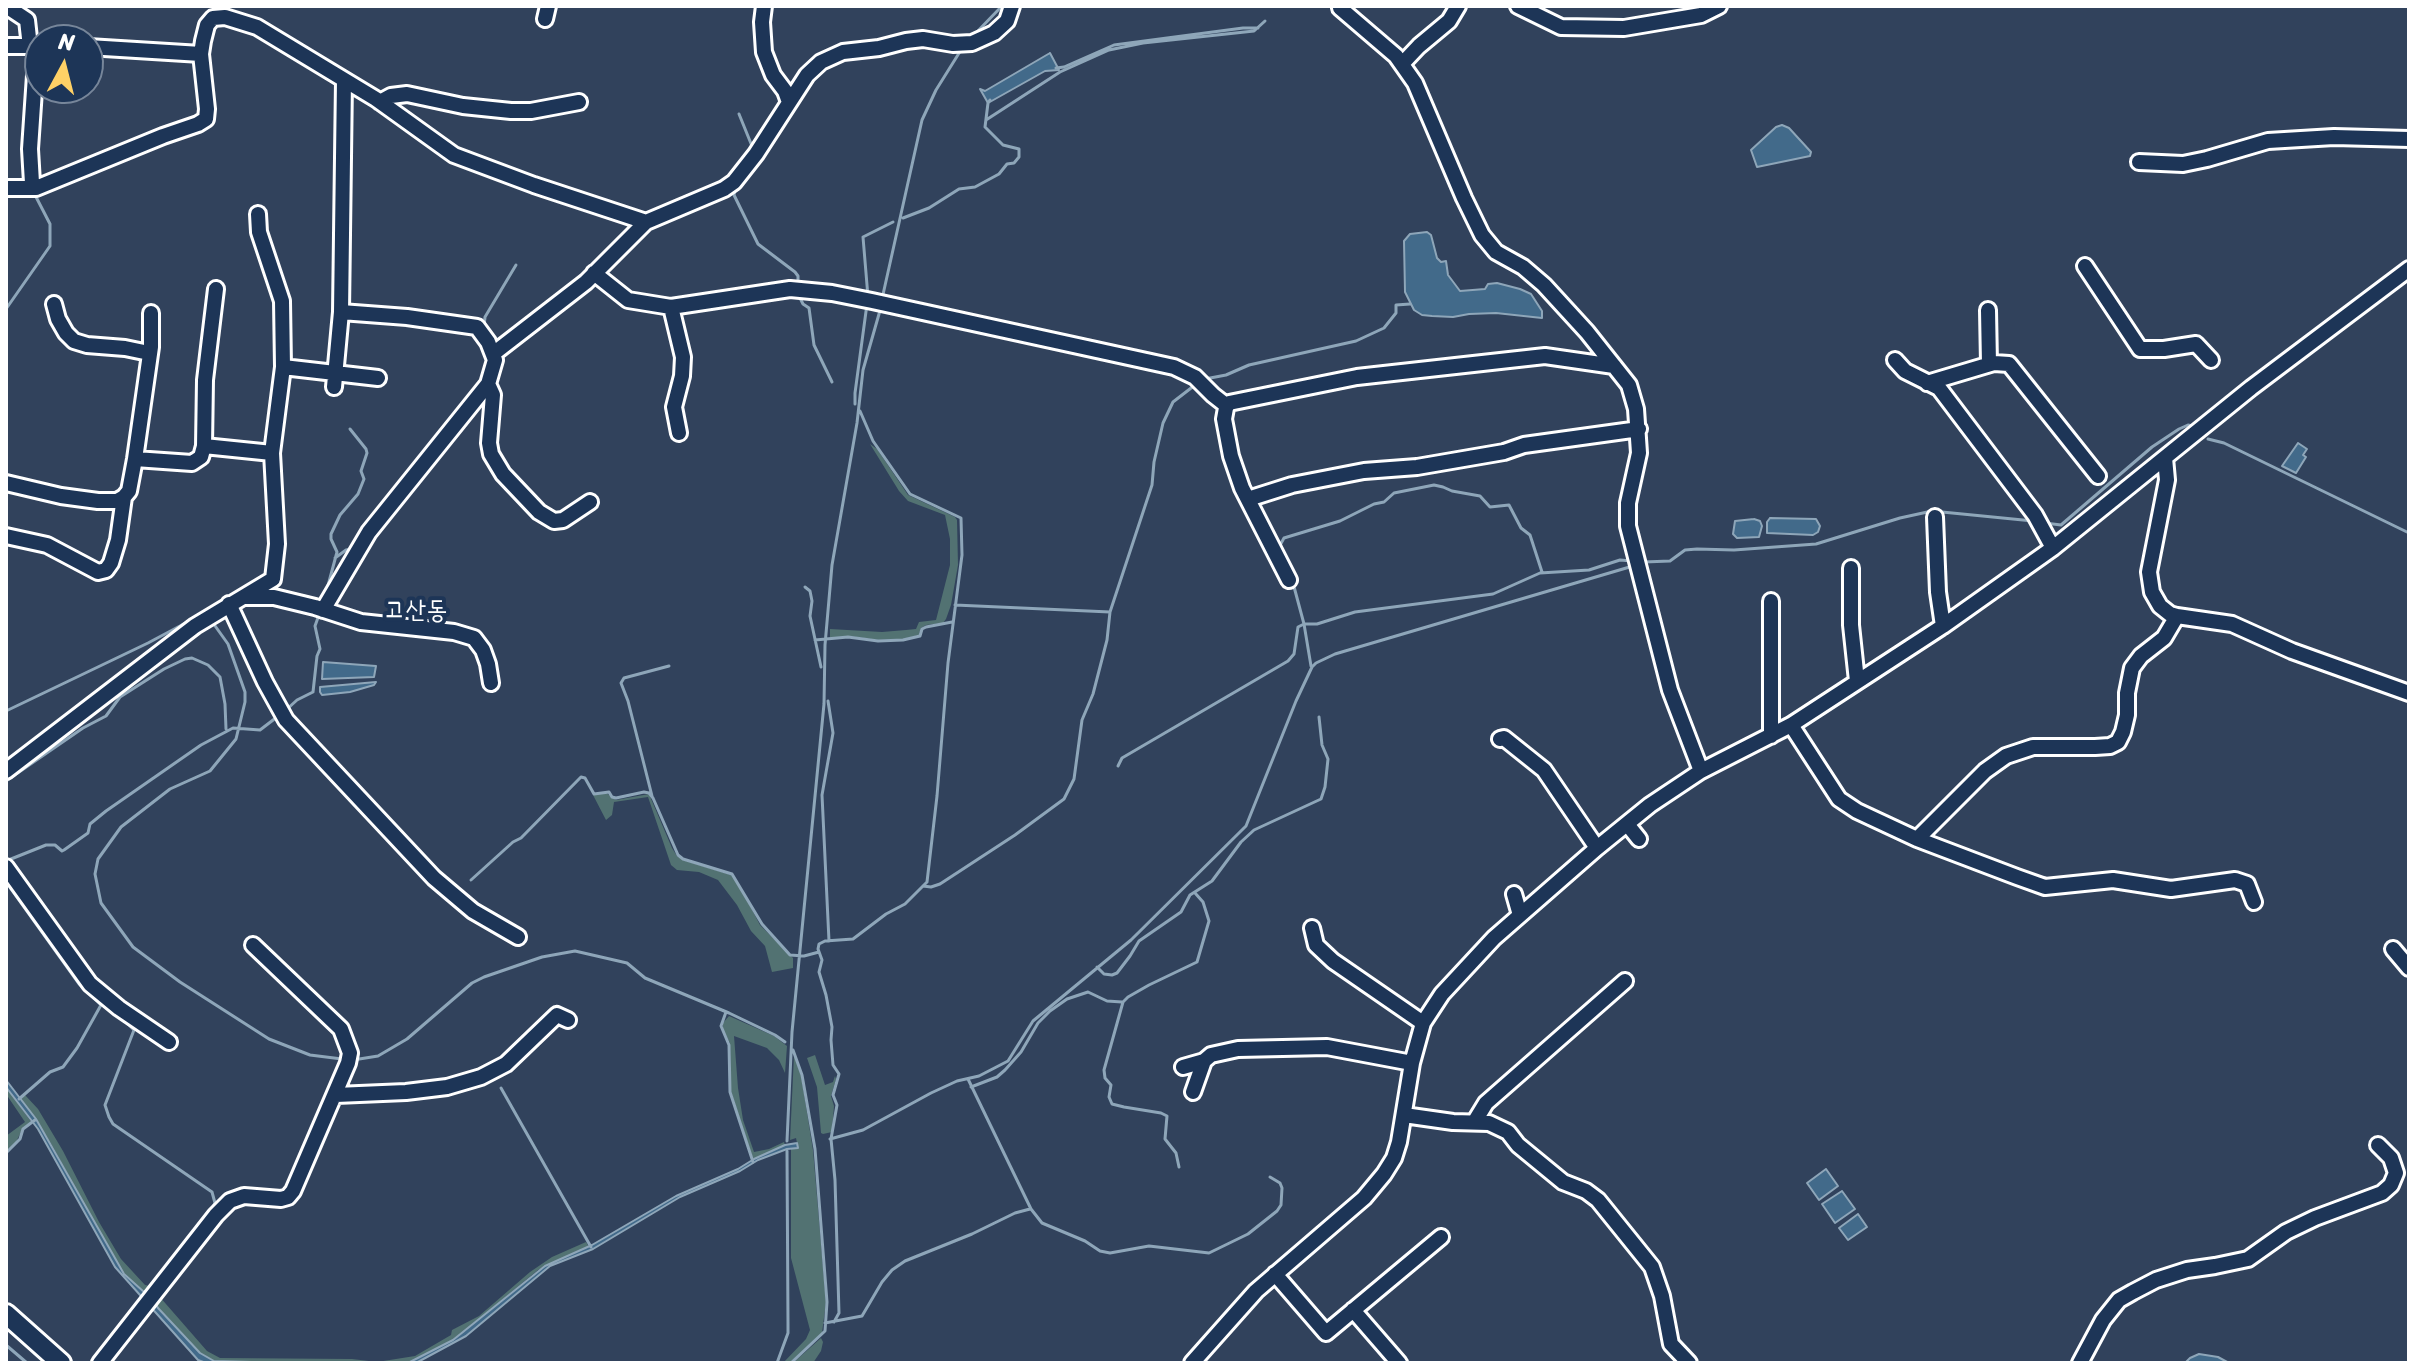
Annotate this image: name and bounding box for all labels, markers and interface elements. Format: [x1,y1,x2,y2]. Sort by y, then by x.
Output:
text: N [57,21,77,62]
north arrow [24,24,104,104]
district label: 고산동 [385,595,447,627]

